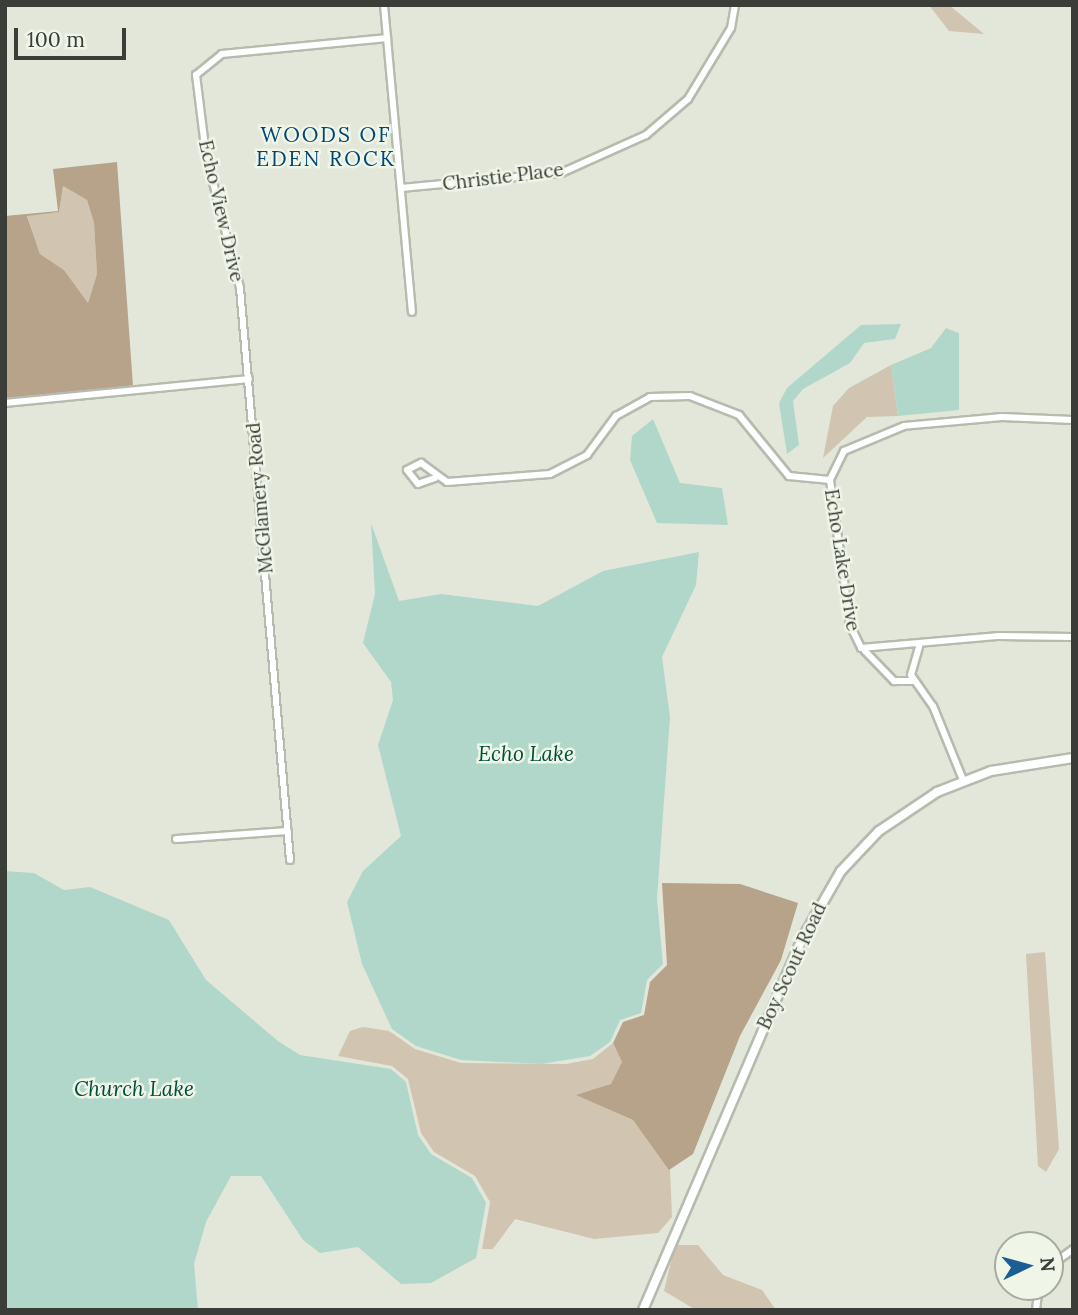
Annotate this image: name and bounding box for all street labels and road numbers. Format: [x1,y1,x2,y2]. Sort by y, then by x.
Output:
street label: Echo View Drive [194,138,248,284]
street label: Christie Place [441,158,565,196]
street label: McGlamery Road [242,421,278,575]
street label: Echo Lake Drive [820,487,864,633]
street label: Boy Scout Road [753,899,831,1033]

